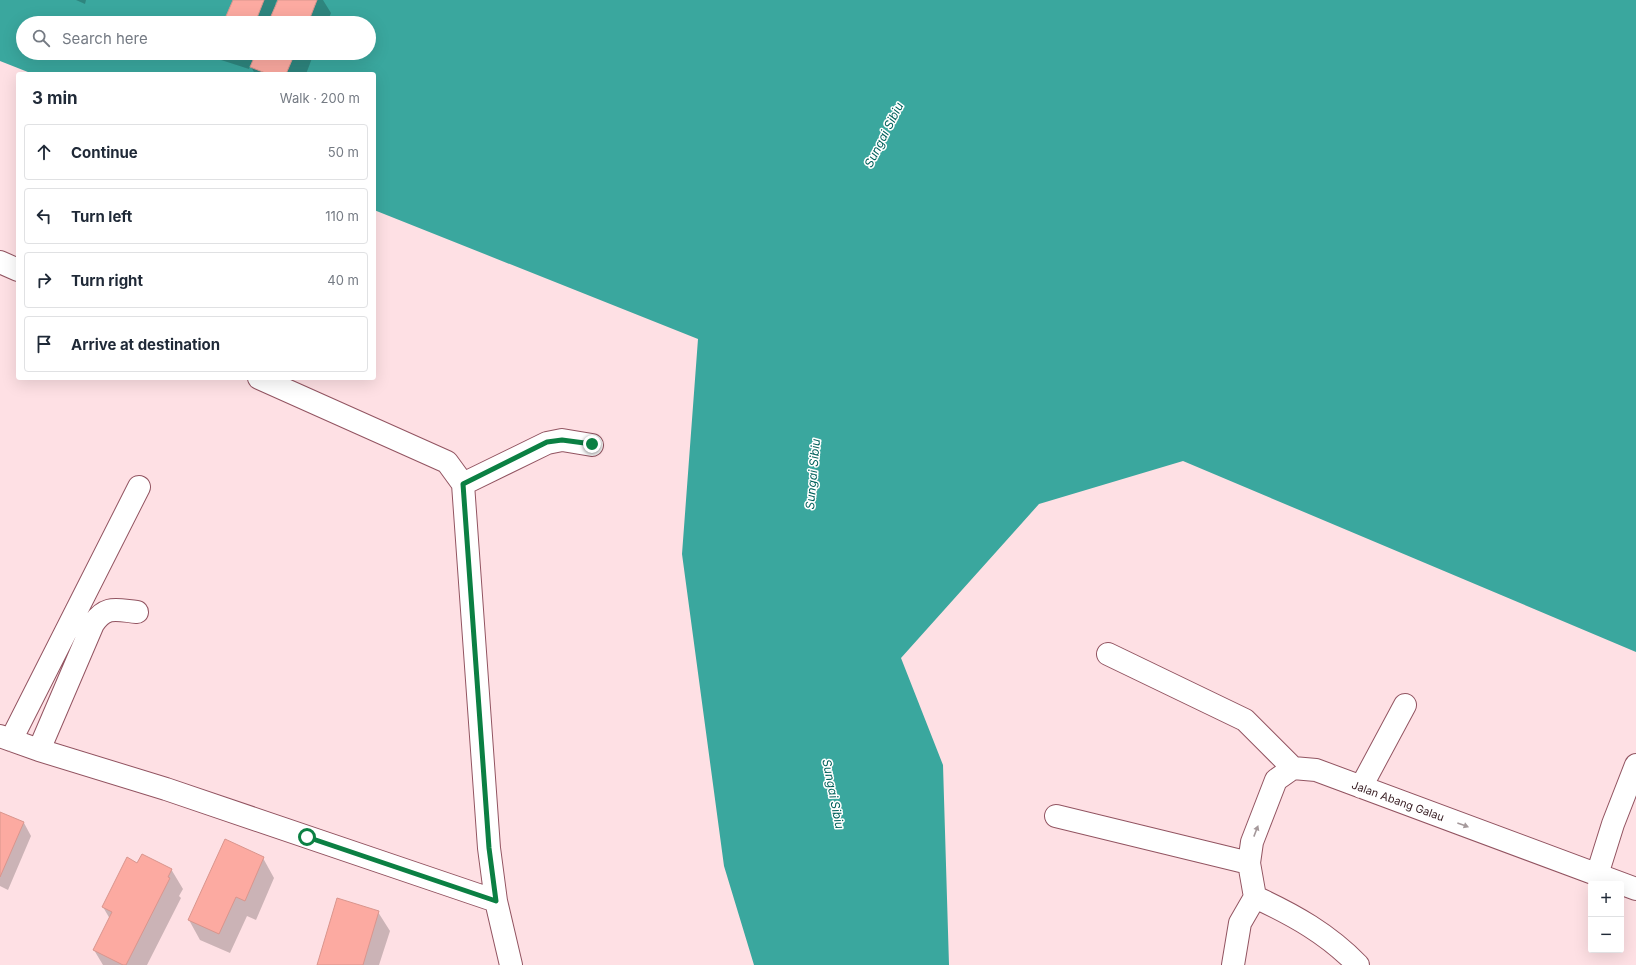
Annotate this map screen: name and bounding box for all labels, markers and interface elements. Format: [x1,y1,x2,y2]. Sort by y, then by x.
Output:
search box [16,16,376,60]
icon: search [30,27,52,49]
text: Search here [62,29,148,48]
text: 3 min [32,88,78,108]
text: Walk · 200 m [280,90,360,106]
water label: Sungai Sibiu [861,100,906,170]
icon: ahead [33,141,55,163]
text: Continue [71,143,138,162]
text: 50 m [328,144,359,160]
icon: left [33,205,55,227]
text: Turn left [71,207,132,226]
text: 110 m [325,208,359,224]
icon: right [33,269,55,291]
text: Turn right [71,271,143,290]
text: 40 m [327,272,359,288]
icon: arrive [33,333,55,355]
text: Arrive at destination [71,335,220,354]
route end [583,435,601,453]
water label: Sungai Sibiu [802,438,823,510]
water label: Sungai Sibiu [819,758,848,830]
street label: Jalan Abang Galau [1350,778,1446,824]
one-way arrow [1458,822,1470,828]
one-way arrow [1254,825,1260,837]
route start [298,828,316,846]
map controls [1588,881,1624,953]
button: + [1588,881,1624,917]
button: − [1588,917,1624,953]

